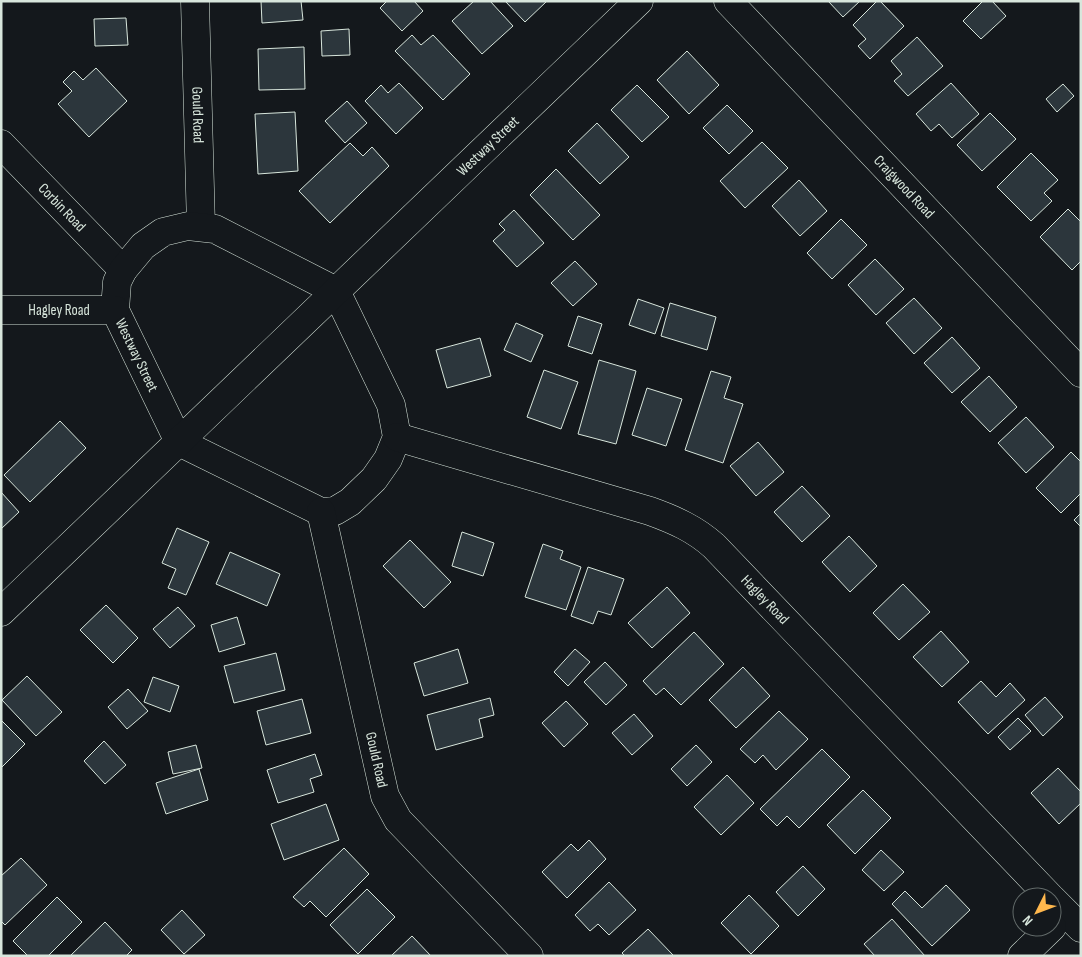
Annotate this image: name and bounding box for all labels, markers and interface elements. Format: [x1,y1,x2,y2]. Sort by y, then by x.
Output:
street label: Gould Road [187,86,208,143]
street label: Westway Street [453,112,524,180]
street label: Craigwood Road [869,151,938,223]
street label: Corbin Road [34,179,90,236]
street label: Hagley Road [28,301,90,320]
street label: Westway Street [111,315,163,395]
street label: Hagley Road [737,571,793,629]
street label: Gould Road [361,730,392,790]
north arrow [1012,887,1062,937]
text: N [1019,912,1037,929]

